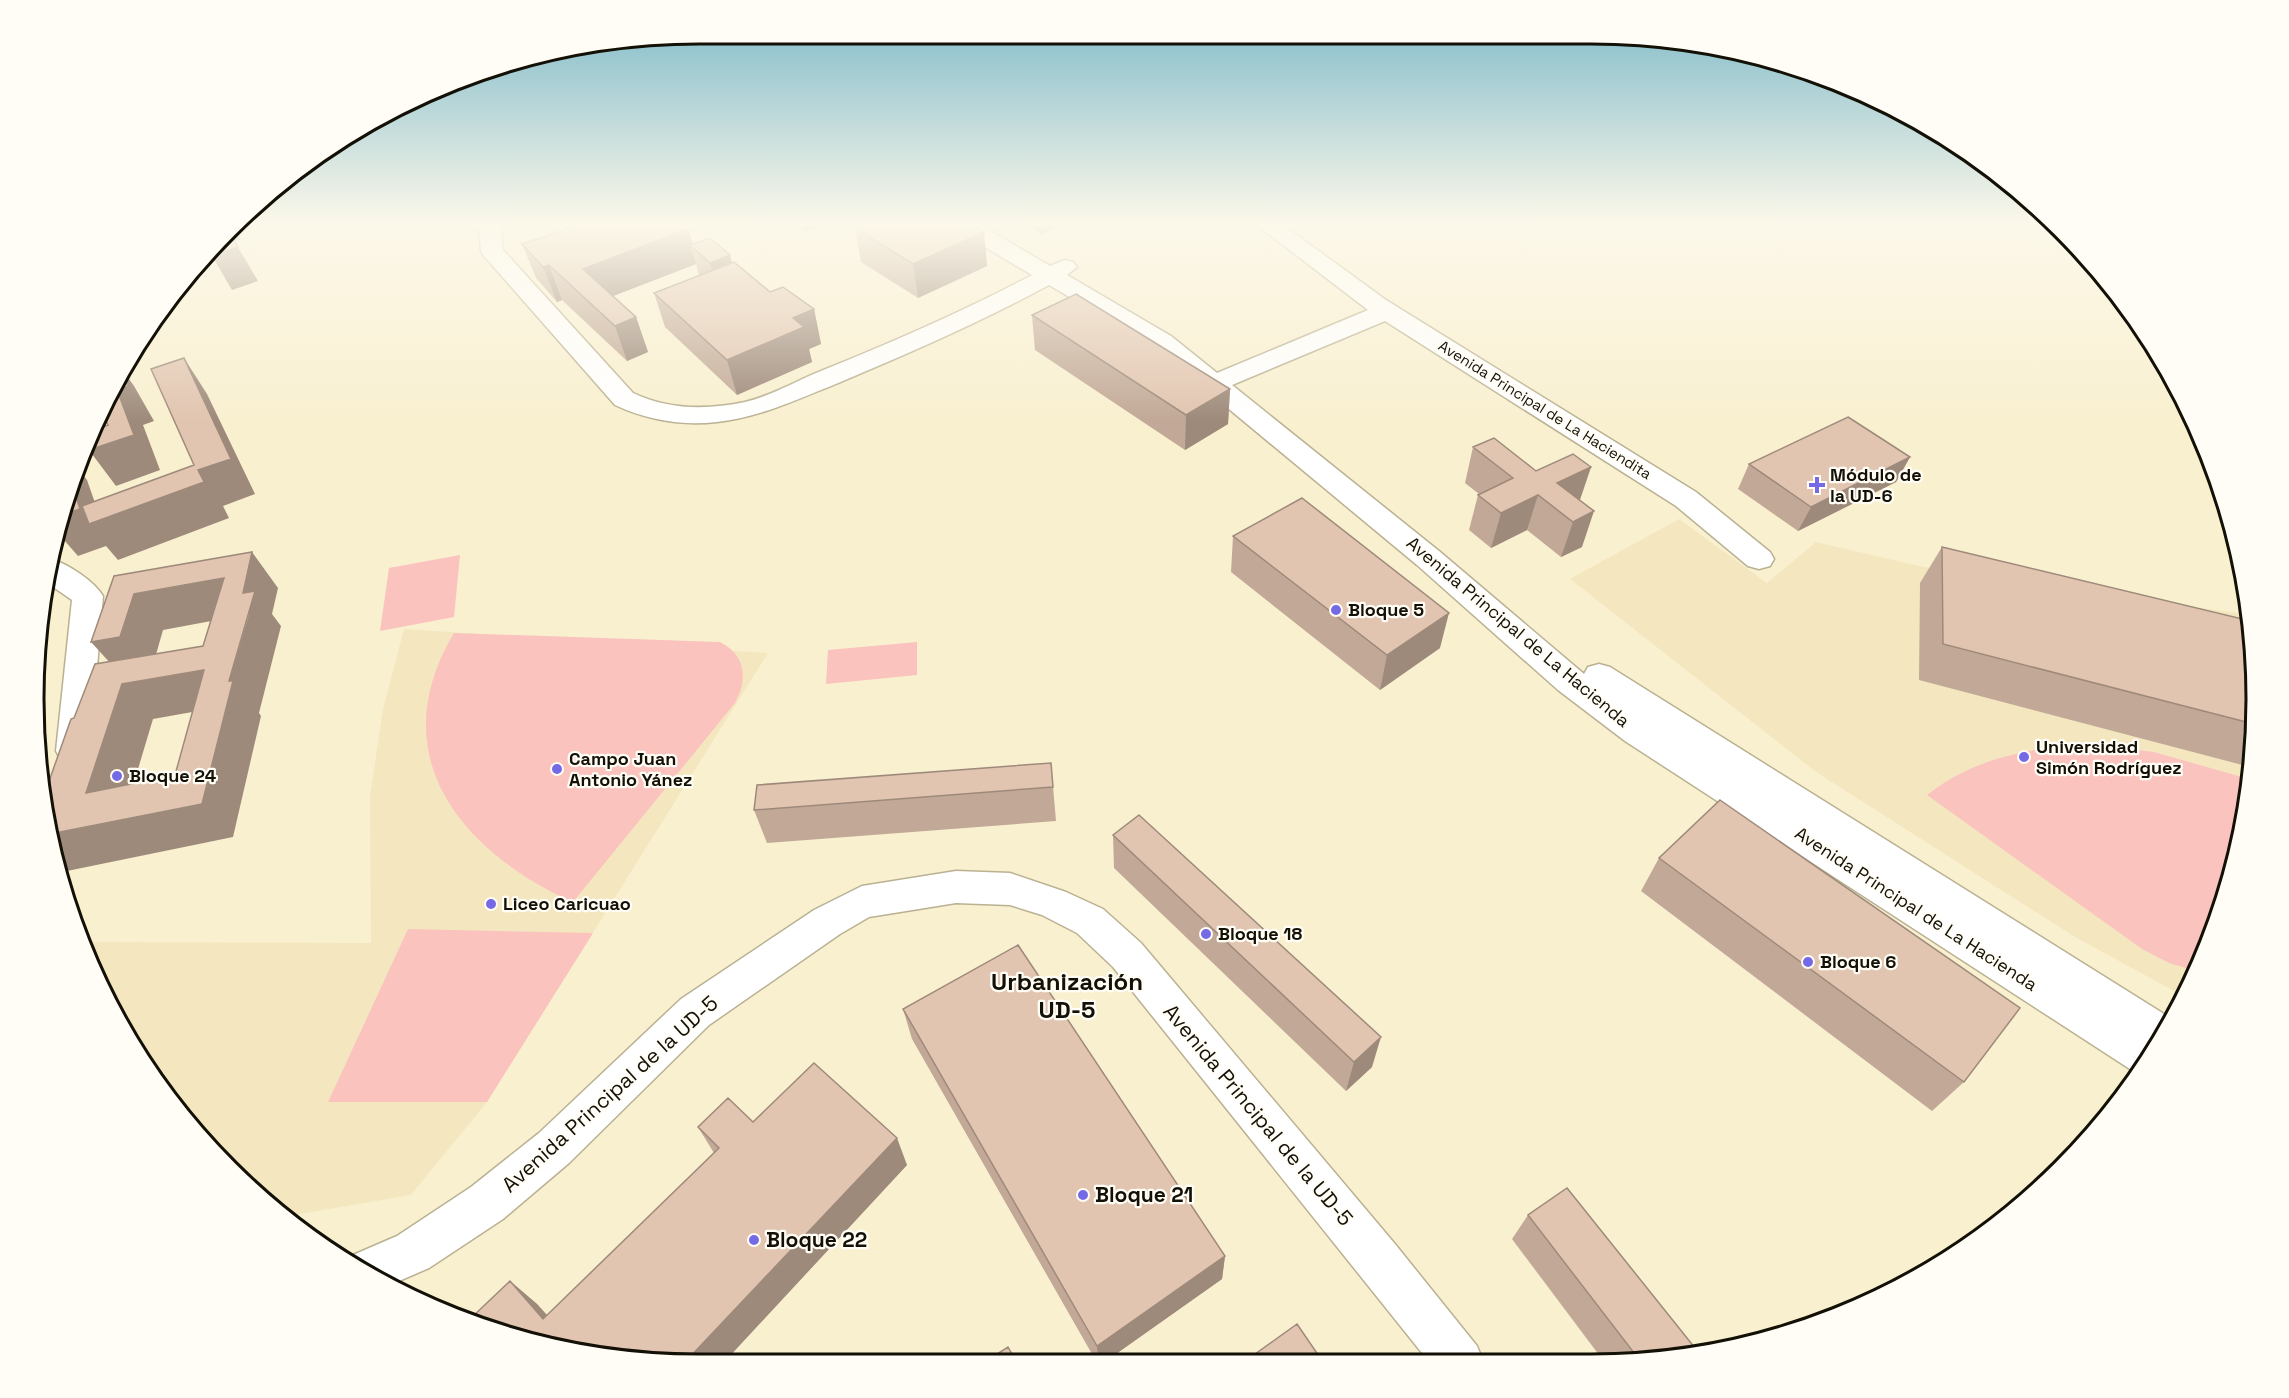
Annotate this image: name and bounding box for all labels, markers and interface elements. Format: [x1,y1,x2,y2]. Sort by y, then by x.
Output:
street label: Avenida Principal de La Haciendita [1435,336,1656,483]
place label: Módulo de la UD-6 [1830,463,1922,507]
marker: Módulo de la UD-6 [1808,476,1826,494]
street label: Avenida Principal de La Hacienda [1402,531,1635,732]
place label: Bloque 5 [1348,598,1424,621]
marker: Bloque 5 [1329,603,1343,617]
place label: Universidad Simón Rodríguez [2036,735,2182,779]
place label: Campo Juan Antonio Yánez [569,747,692,791]
marker: Universidad Simón Rodríguez [2017,750,2031,764]
marker: Campo Juan Antonio Yánez [550,762,564,776]
place label: Bloque 24 [129,764,217,787]
marker: Bloque 24 [110,769,124,783]
street label: Avenida Principal de La Hacienda [1791,821,2042,996]
place label: Liceo Caricuao [503,892,631,915]
marker: Liceo Caricuao [484,897,498,911]
place label: Bloque 18 [1218,922,1302,945]
marker: Bloque 18 [1199,927,1213,941]
place label: Bloque 6 [1820,950,1896,973]
marker: Bloque 6 [1801,955,1815,969]
district label: Urbanización UD-5 [991,966,1143,1025]
street label: Avenida Principal de la UD-5 [496,989,723,1198]
street label: Avenida Principal de la UD-5 [1158,998,1359,1231]
place label: Bloque 21 [1095,1181,1193,1208]
marker: Bloque 21 [1076,1188,1090,1202]
place label: Bloque 22 [766,1226,867,1253]
marker: Bloque 22 [747,1233,761,1247]

